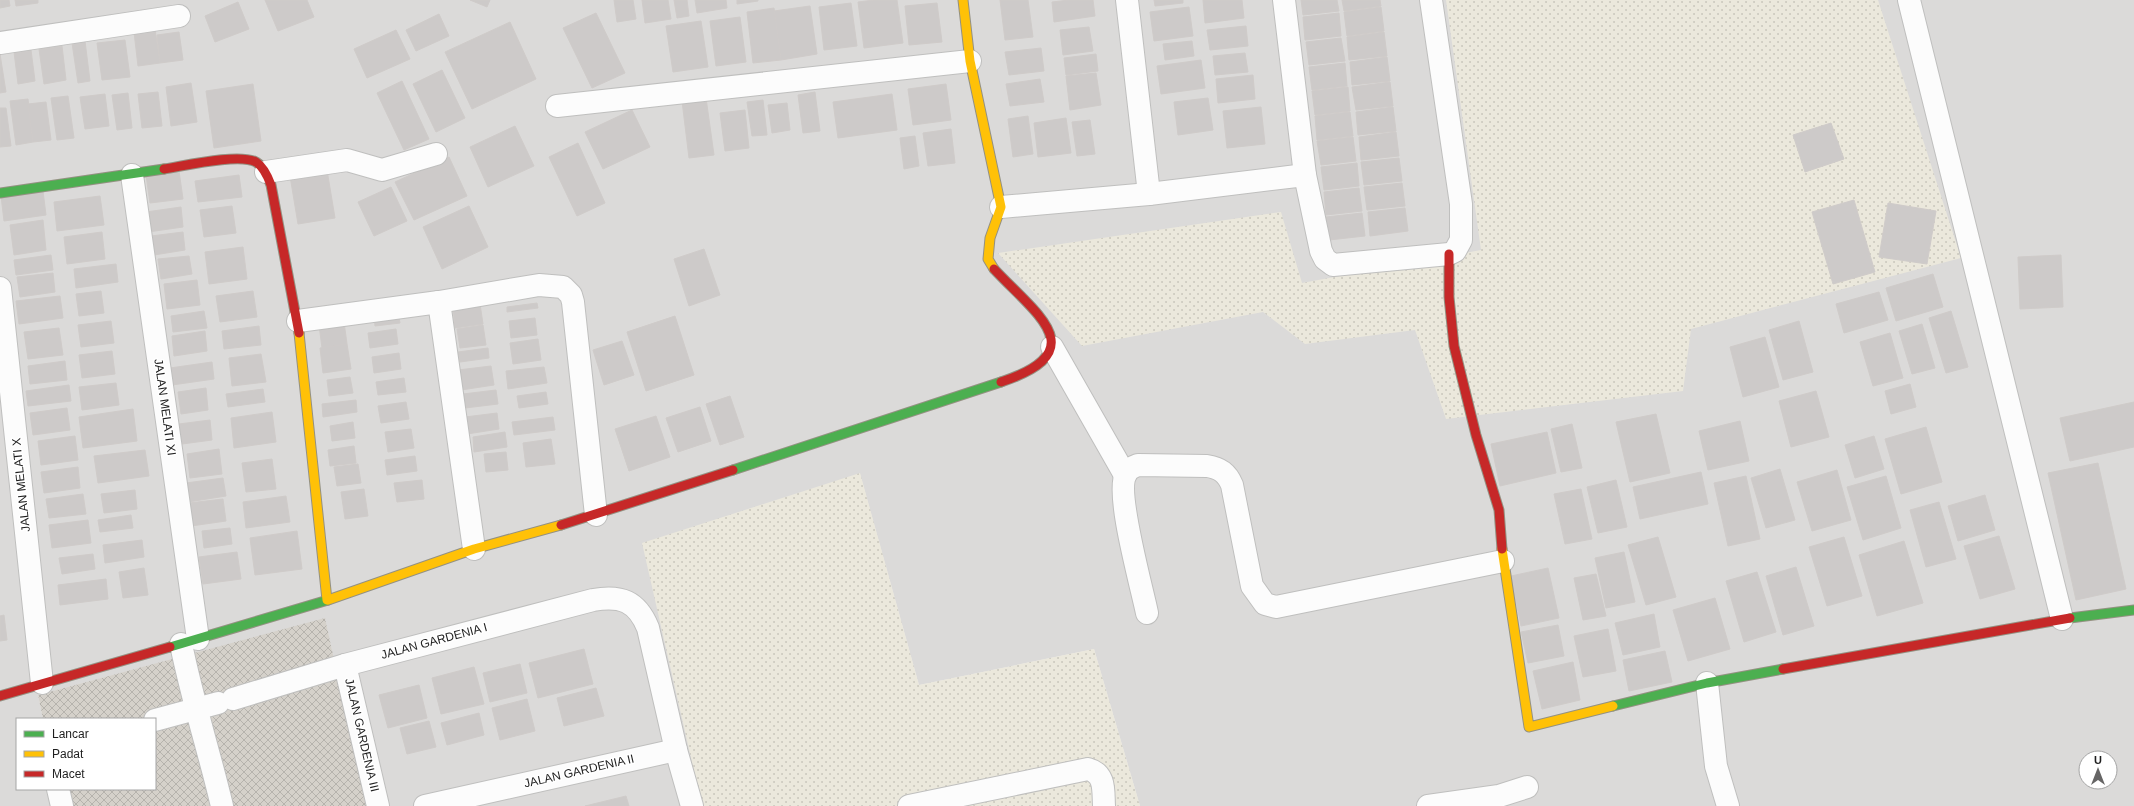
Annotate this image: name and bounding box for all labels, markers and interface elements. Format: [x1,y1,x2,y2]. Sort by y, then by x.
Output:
street label: JALAN MELATI XI [151,358,179,456]
street label: JALAN MELATI X [9,437,33,533]
street label: JALAN GARDENIA I [379,620,489,662]
street label: JALAN GARDENIA III [342,677,382,793]
legend [16,718,156,790]
text: Lancar [52,727,89,741]
text: Padat [52,747,84,761]
north arrow [2078,750,2118,790]
street label: JALAN GARDENIA II [523,752,635,790]
text: U [2094,754,2102,766]
text: Macet [52,767,85,781]

